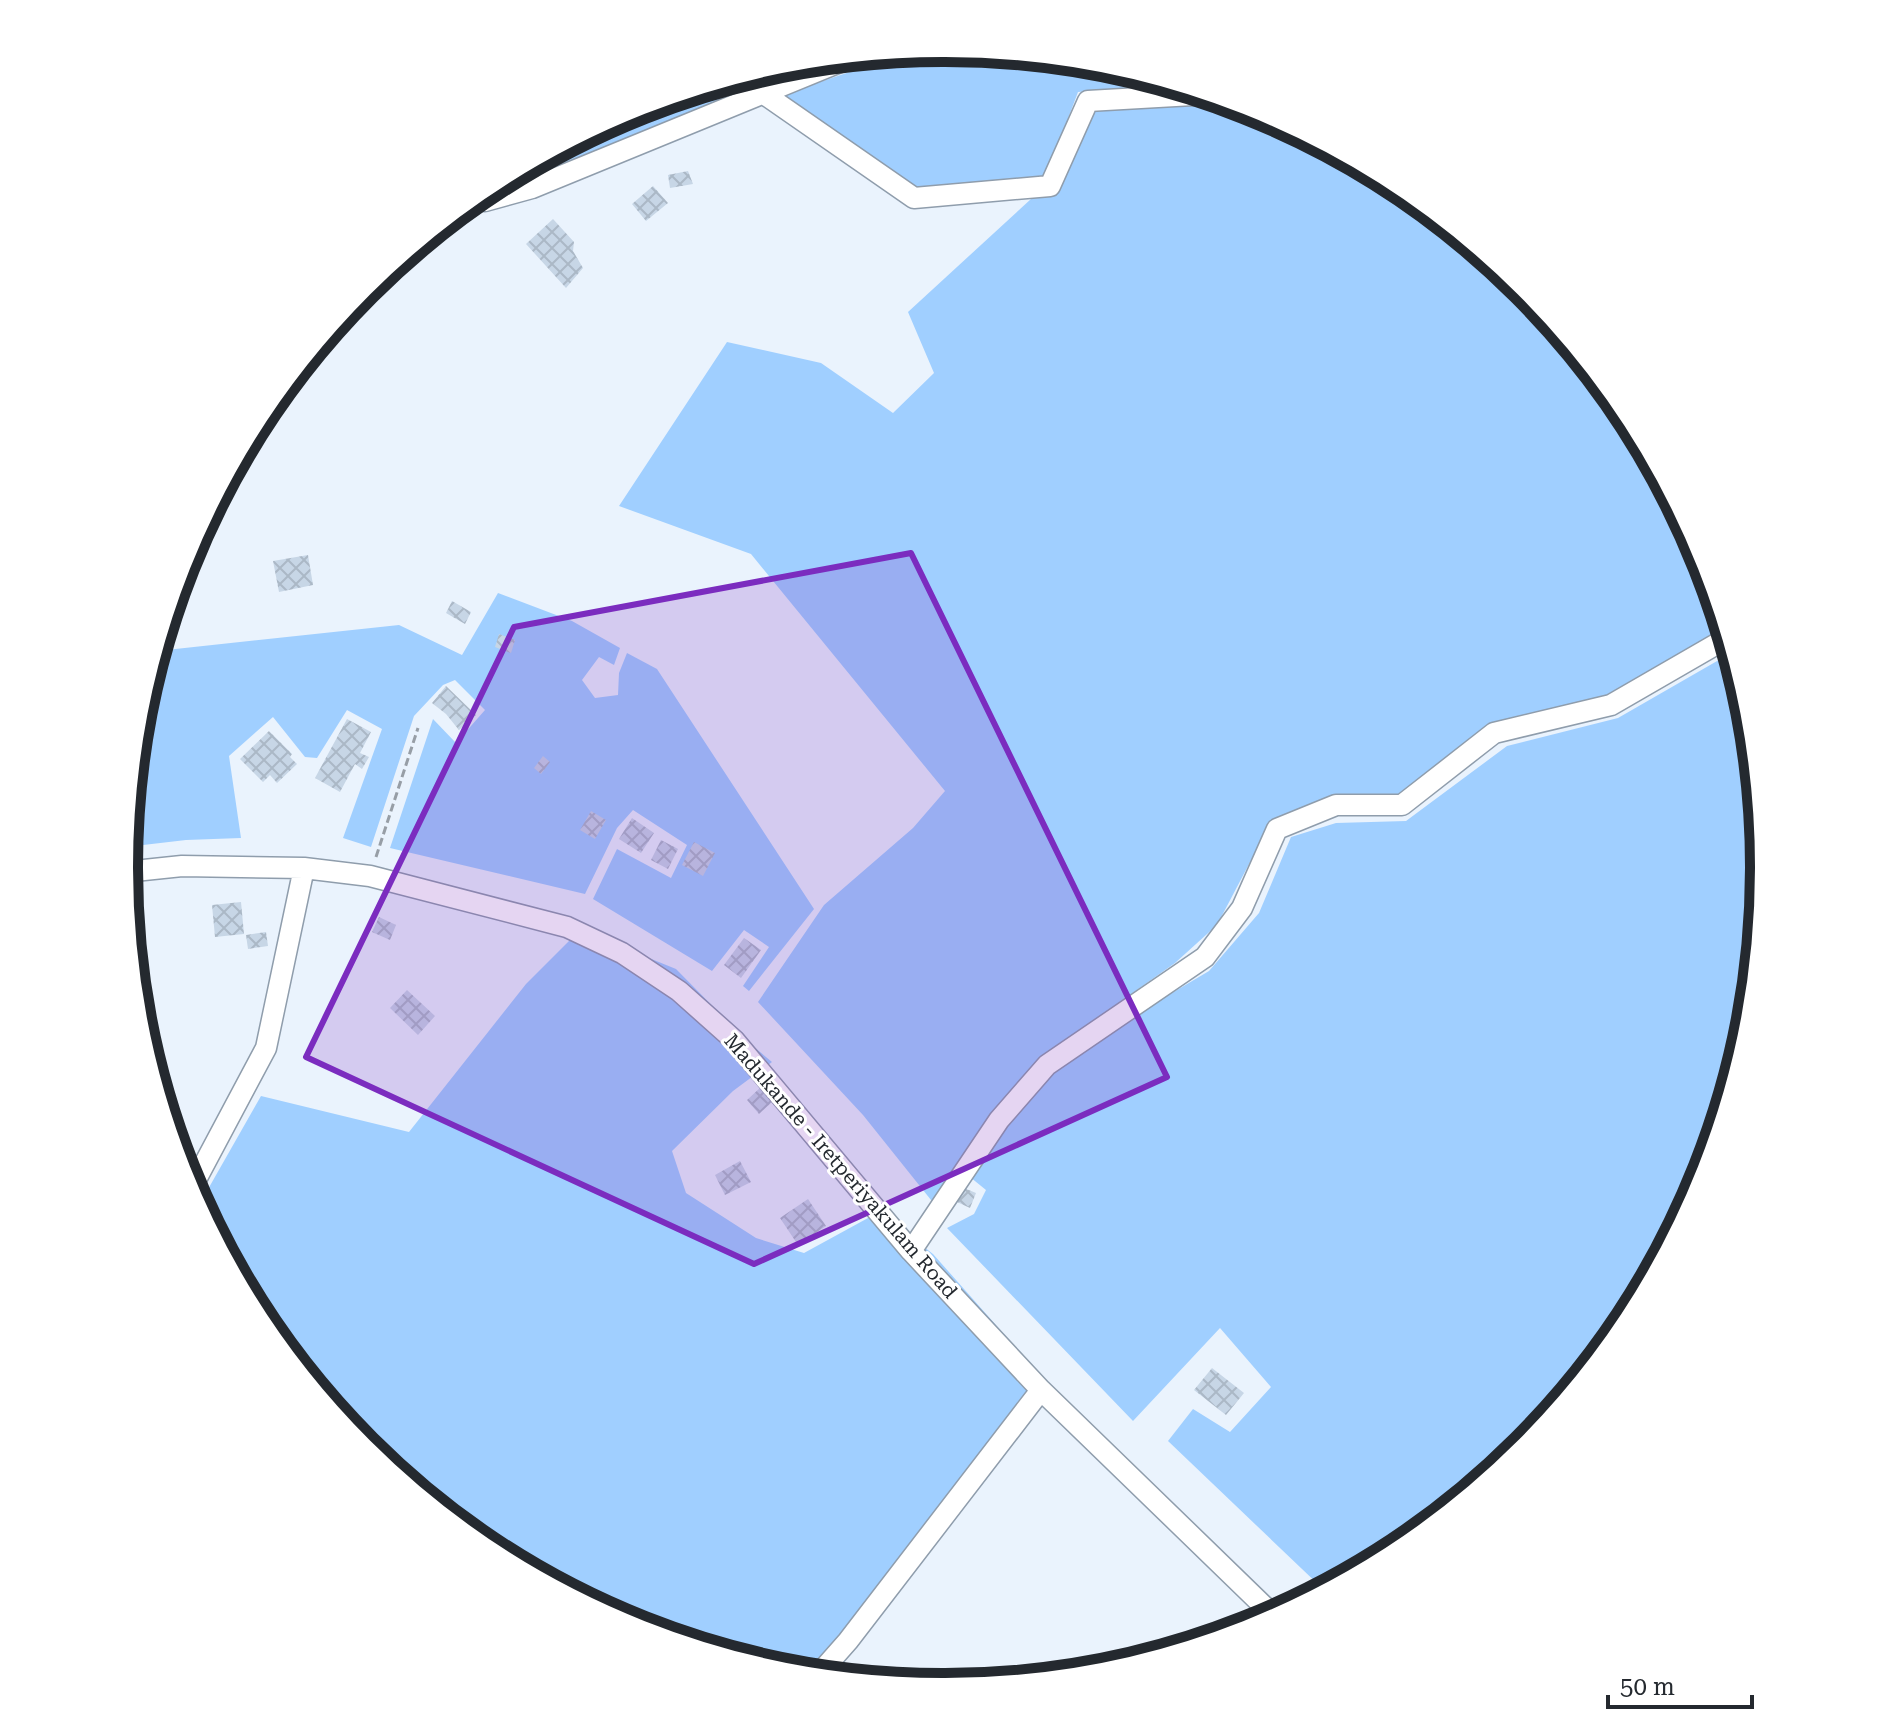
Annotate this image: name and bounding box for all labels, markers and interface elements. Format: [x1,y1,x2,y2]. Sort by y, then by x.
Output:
street label: Madukande - Iretperiyakulam Road [720,1029,963,1303]
scale bar [1608,1659,1752,1709]
text: 50 m [1620,1673,1675,1701]

